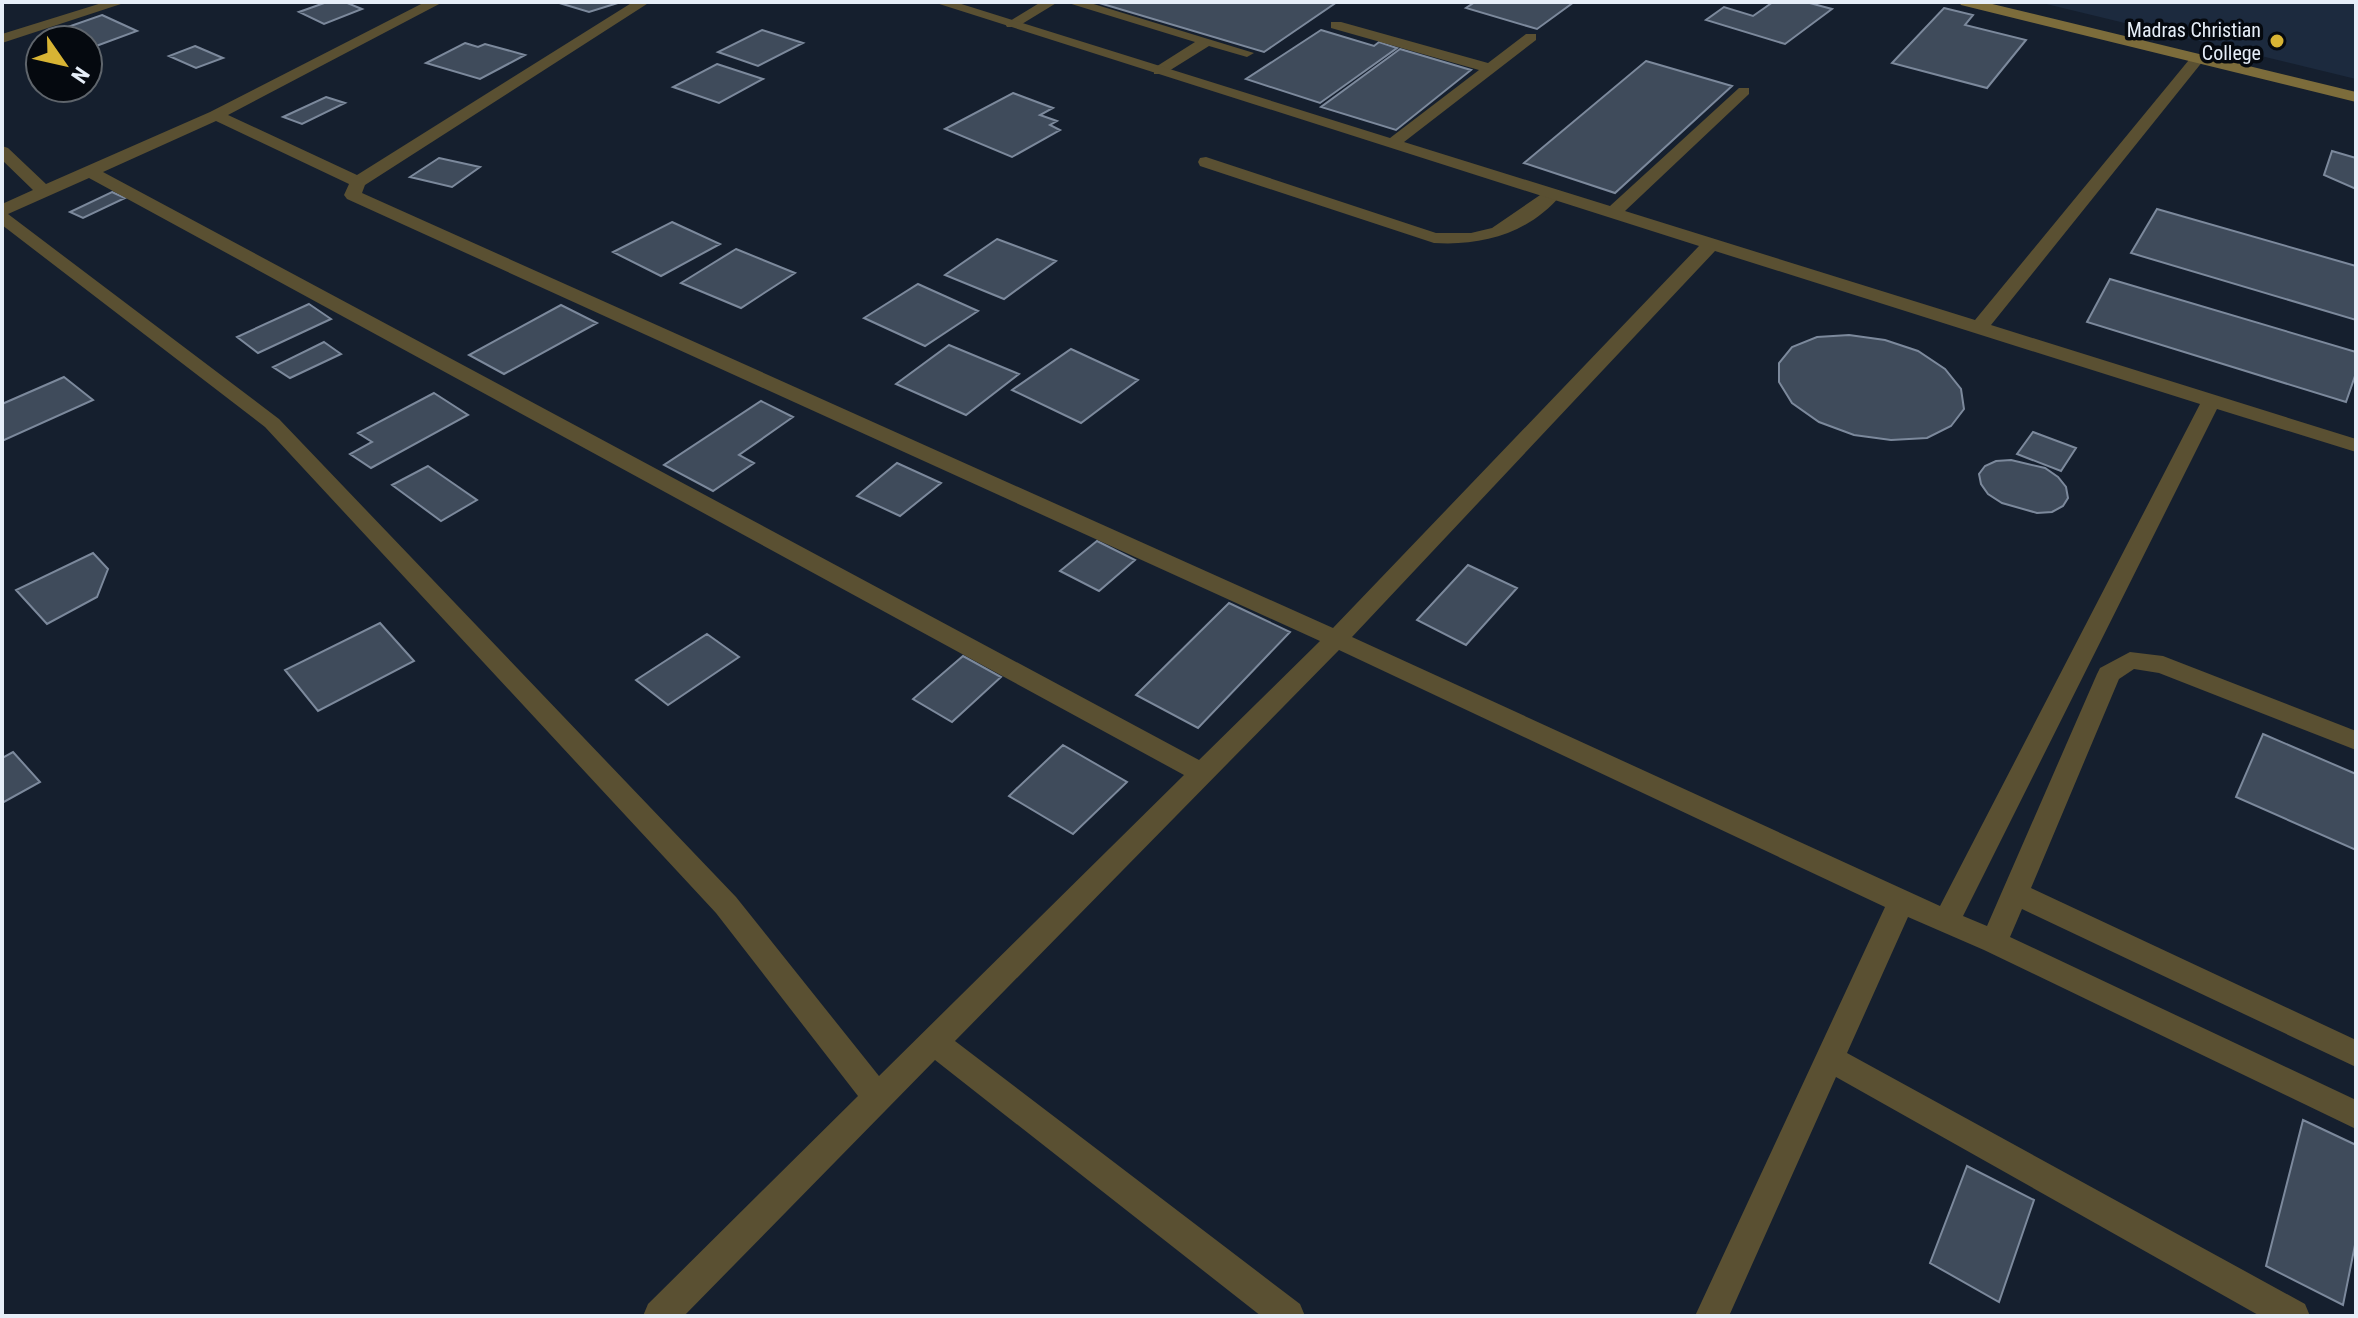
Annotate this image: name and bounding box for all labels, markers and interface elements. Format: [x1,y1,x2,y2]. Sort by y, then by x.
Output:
place label: Madras Christian College [2127,18,2261,65]
north arrow [24,24,104,104]
marker: Madras Christian College [2268,32,2286,50]
text: N [66,62,94,87]

